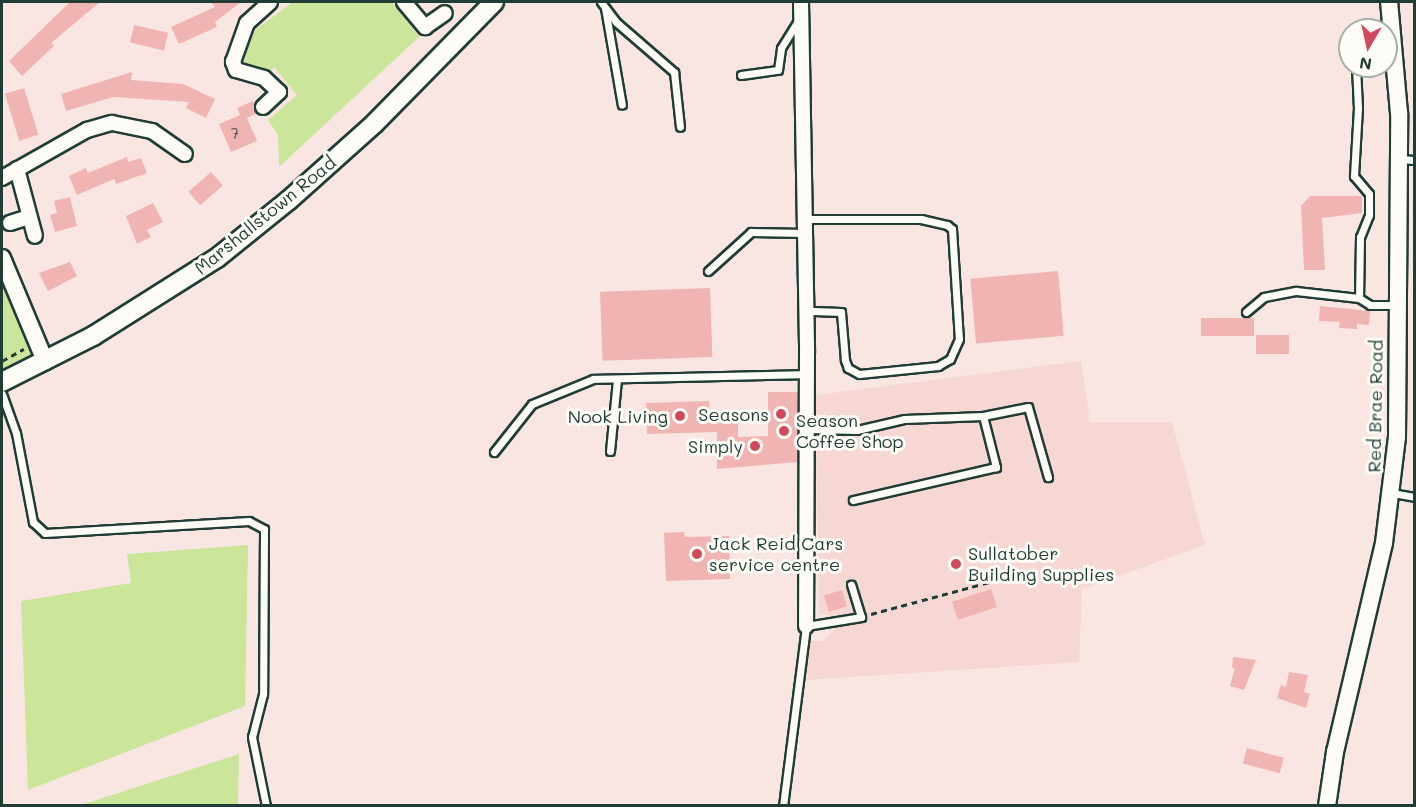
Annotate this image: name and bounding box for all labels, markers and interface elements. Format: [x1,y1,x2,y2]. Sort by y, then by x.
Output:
north arrow [1338,18,1398,78]
text: N [1358,53,1373,76]
house number: 7 [231,125,239,143]
street label: Marshallstown Road [190,151,340,279]
street label: Red Brae Road [1363,339,1387,473]
place label: Seasons [698,403,769,425]
place label: Nook Living [568,405,668,427]
marker: Seasons [774,407,788,421]
marker: Nook Living [673,409,687,423]
place label: Season Coffee Shop [796,410,904,452]
marker: Season Coffee Shop [777,424,791,438]
place label: Simply [688,435,743,457]
marker: Simply [748,439,762,453]
place label: Jack Reid Cars service centre [709,533,843,576]
place label: Sullatober Building Supplies [968,543,1114,586]
marker: Jack Reid Cars service centre [690,547,704,561]
marker: Sullatober Building Supplies [949,557,963,571]

